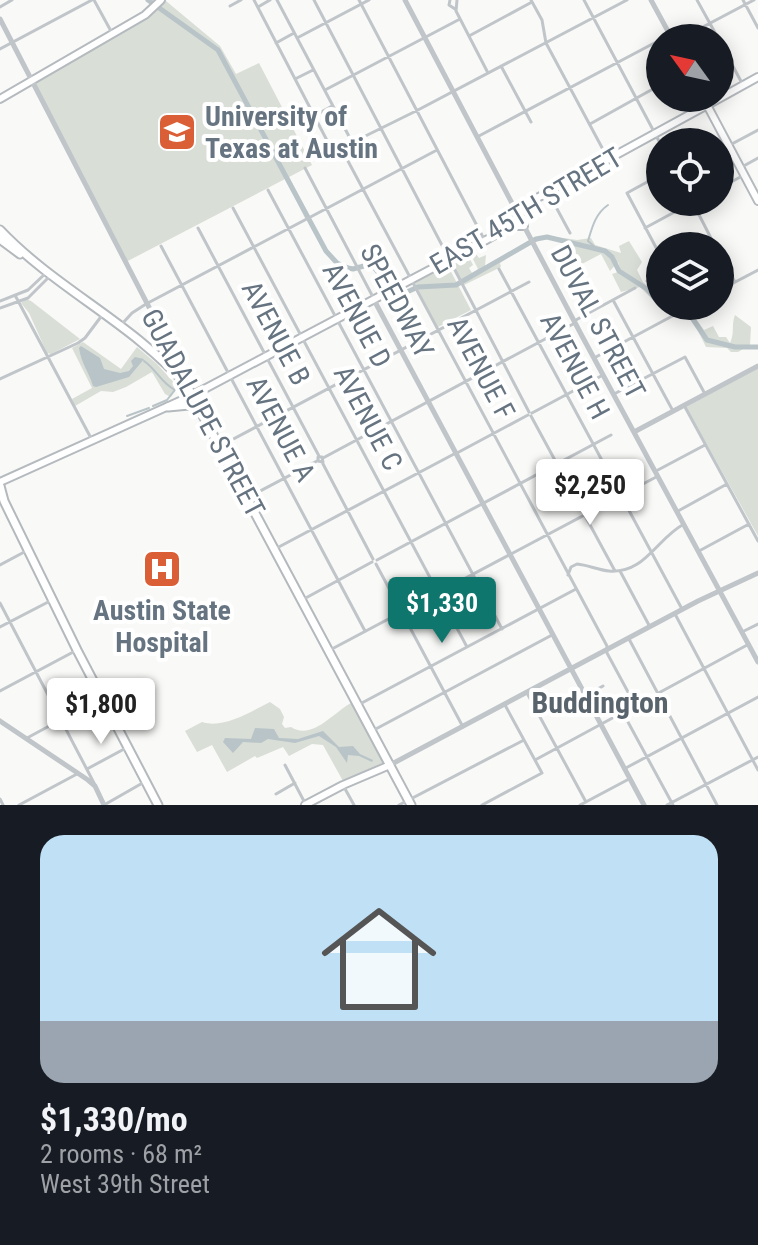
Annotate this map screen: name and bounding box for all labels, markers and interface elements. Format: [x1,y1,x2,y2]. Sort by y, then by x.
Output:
north arrow [646,24,734,112]
map controls [646,24,734,320]
place label: University of Texas at Austin [205,100,378,165]
school or university icon: University of Texas at Austin [156,111,198,153]
button: locate [646,128,734,216]
street label: EAST 45TH STREET [424,141,628,281]
button: layers [646,232,734,320]
street label: SPEEDWAY [353,238,441,364]
street label: DUVAL STREET [544,240,652,404]
street label: AVENUE D [316,257,398,373]
street label: AVENUE B [235,275,317,391]
street label: GUADALUPE STREET [134,303,272,523]
street label: AVENUE H [533,307,617,425]
street label: AVENUE F [440,311,522,425]
street label: AVENUE C [327,360,409,476]
street label: AVENUE A [240,371,322,487]
pin: $2,250 [525,459,655,527]
text: $2,250 [554,470,626,500]
hospital icon: Austin State Hospital [141,548,183,590]
pin: $1,330 [377,577,507,645]
text: $1,330 [406,588,478,618]
place label: Austin State Hospital [93,594,231,659]
pin: $1,800 [36,678,166,746]
district label: Buddington [531,685,669,720]
text: $1,800 [65,689,137,719]
icon: home [307,887,451,1031]
text: $1,330/mo [40,1099,188,1139]
text: 2 rooms · 68 m² [40,1139,202,1169]
text: West 39th Street [40,1169,210,1199]

